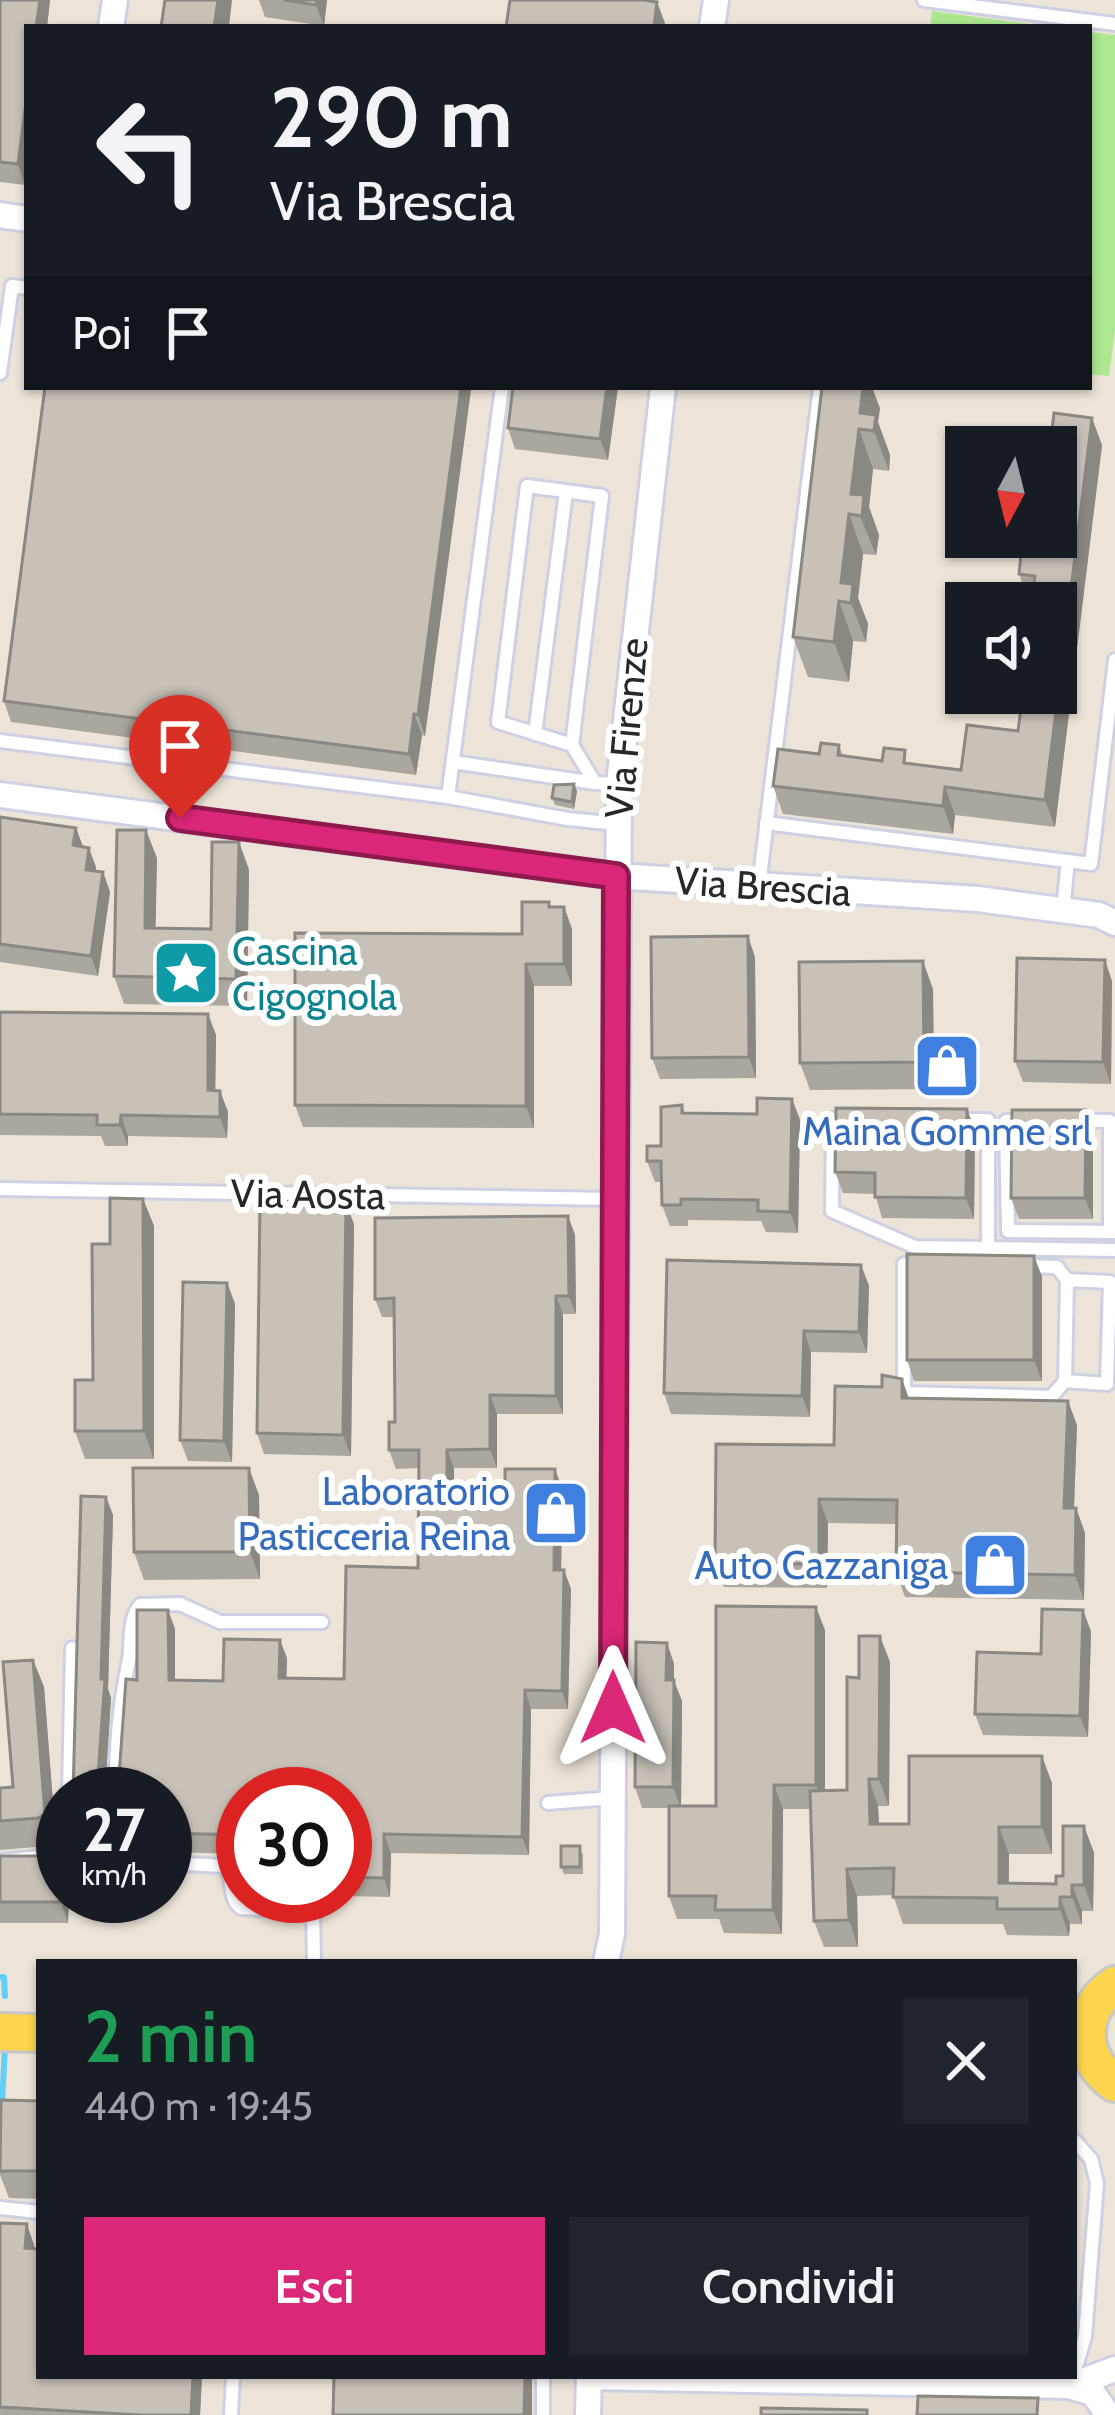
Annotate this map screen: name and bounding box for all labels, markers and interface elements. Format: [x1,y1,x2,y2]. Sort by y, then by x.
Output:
text: 290 m [270,66,513,168]
icon: left [72,72,228,228]
text: Via Brescia [270,168,515,234]
icon: arrive [155,300,221,366]
text: Poi [72,306,131,360]
north arrow [945,426,1077,558]
map controls [945,426,1077,714]
button: sound [945,582,1077,714]
street label: Via Firenze [594,636,658,820]
pin [129,695,231,818]
icon: arrive [147,713,213,779]
street label: Via Brescia [673,856,853,916]
place label: Cascina Cigognola [232,927,397,1020]
place icon: Cascina Cigognola [151,938,221,1008]
shop icon: Maina Gomme srl [912,1031,982,1101]
place label: Maina Gomme srl [802,1107,1092,1155]
street label: Via Aosta [230,1169,386,1219]
place label: Laboratorio Pasticceria Reina [238,1467,510,1560]
shop icon: Laboratorio Pasticceria Reina [521,1478,591,1548]
shop icon: Auto Cazzaniga [960,1530,1030,1600]
place label: Auto Cazzaniga [694,1541,948,1589]
position arrow [550,1645,676,1771]
speed limit sign: 30 [216,1767,372,1923]
text: 27 [83,1793,145,1866]
text: km/h [81,1856,147,1893]
text: 2 min [84,1993,257,2080]
button: close [903,1998,1029,2124]
text: 440 m · 19:45 [84,2082,313,2130]
button: Esci [84,2217,545,2355]
button: Condividi [569,2217,1029,2355]

